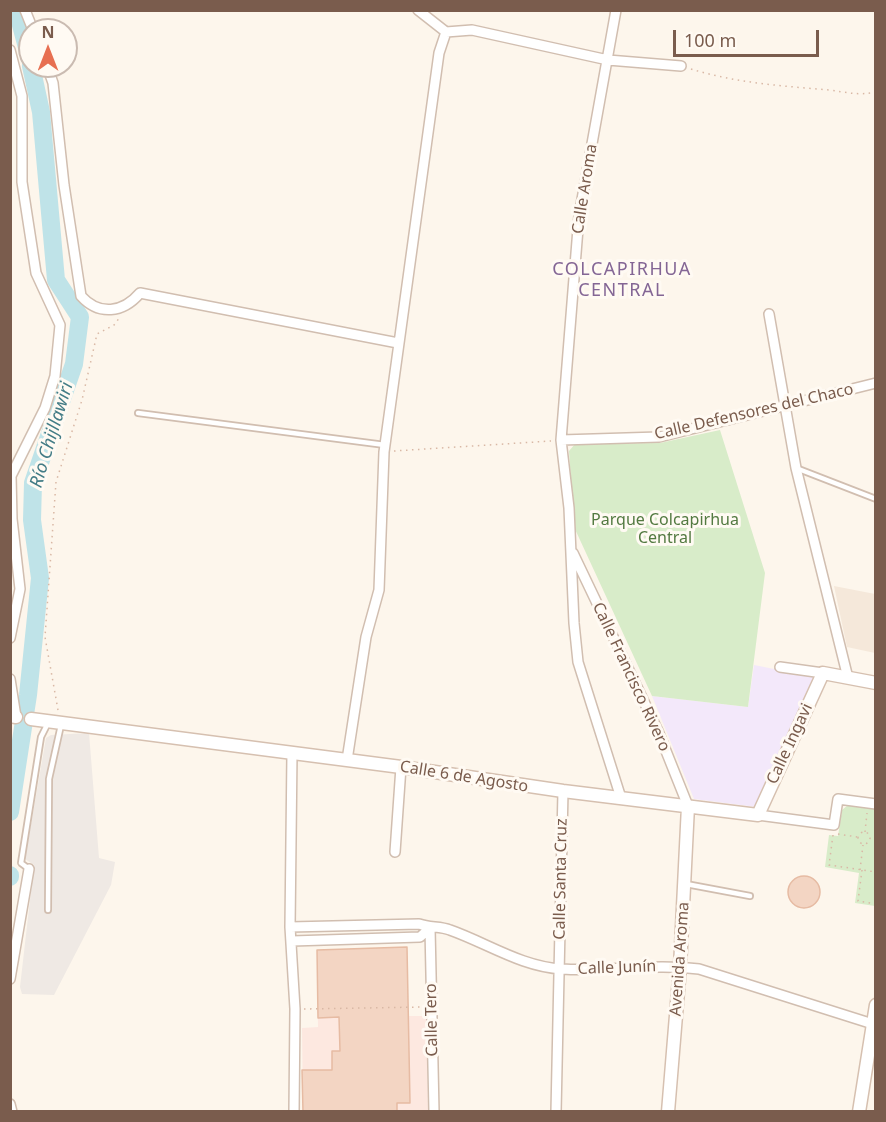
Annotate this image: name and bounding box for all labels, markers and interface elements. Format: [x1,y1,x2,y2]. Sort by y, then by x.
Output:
north arrow [18,18,78,78]
scale bar [676,18,822,56]
text: N [41,21,55,43]
text: 100 m [684,28,736,52]
street label: Calle Aroma [568,143,602,235]
district label: COLCAPIRHUA CENTRAL [552,259,692,302]
water label: Río Chijllawiri [26,380,78,490]
street label: Calle Defensores del Chaco [653,380,855,444]
park label: Parque Colcapirhua Central [591,510,739,548]
street label: Calle Francisco Rivero [588,599,674,755]
street label: Calle Ingavi [763,701,817,787]
street label: Calle 6 de Agosto [398,757,530,797]
street label: Calle Santa Cruz [550,818,572,940]
street label: Avenida Aroma [666,901,694,1017]
street label: Calle Junín [577,957,657,979]
street label: Calle Tero [422,983,442,1057]

